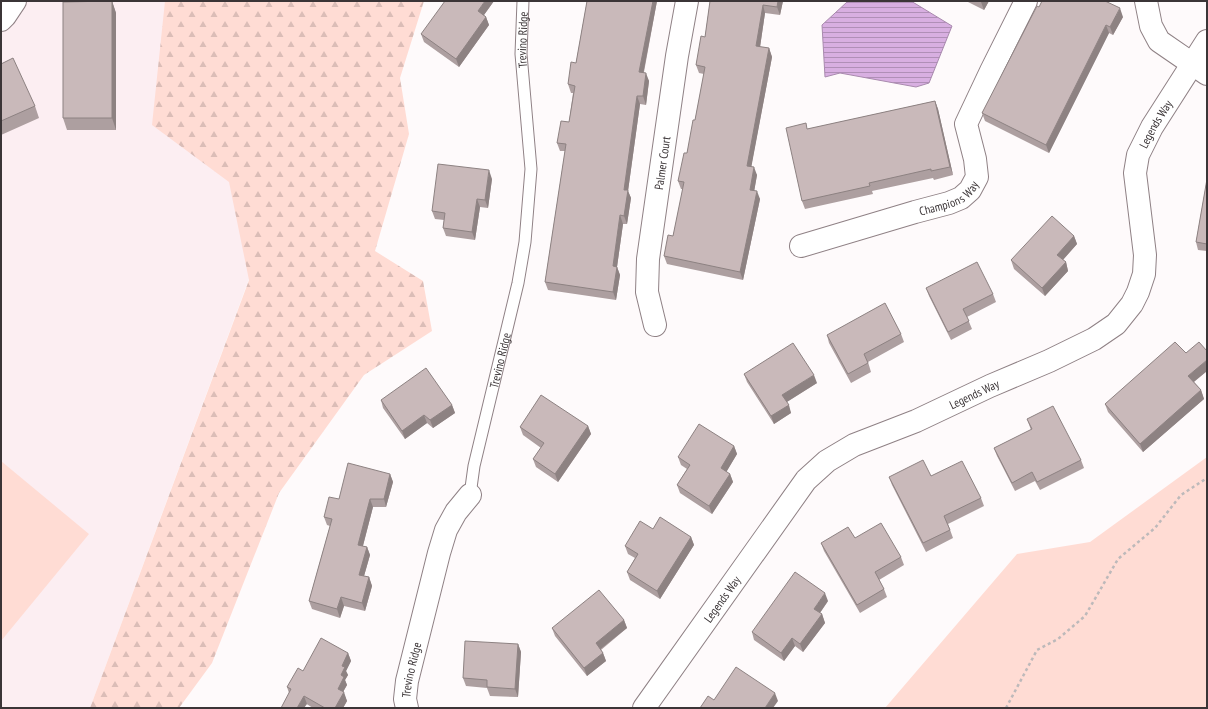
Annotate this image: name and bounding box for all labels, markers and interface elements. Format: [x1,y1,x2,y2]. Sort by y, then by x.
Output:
street label: Trevino Ridge [513,11,530,69]
street label: Legends Way [1135,96,1175,150]
street label: Palmer Court [650,135,673,191]
street label: Champions Way [917,178,981,218]
street label: Trevino Ridge [486,331,513,389]
street label: Legends Way [947,375,1002,412]
street label: Legends Way [700,572,743,625]
street label: Trevino Ridge [398,640,424,698]

